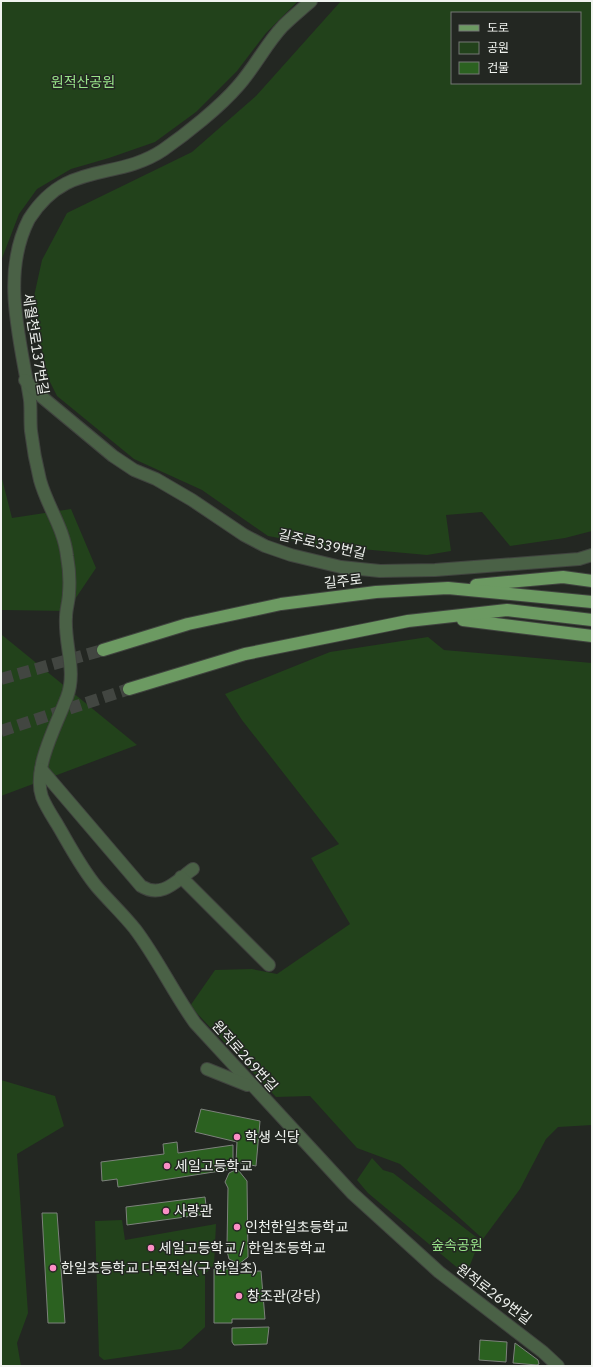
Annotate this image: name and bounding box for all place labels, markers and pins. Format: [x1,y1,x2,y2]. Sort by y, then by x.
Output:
place label: 학생 식당 [245,1128,300,1146]
marker: 학생 식당 [232,1132,242,1142]
place label: 세일고등학교 [175,1157,252,1175]
marker: 세일고등학교 [162,1161,172,1171]
place label: 사랑관 [174,1202,213,1220]
marker: 사랑관 [161,1206,171,1216]
place label: 인천한일초등학교 [245,1218,348,1236]
marker: 인천한일초등학교 [232,1222,242,1232]
place label: 세일고등학교 / 한일초등학교 [159,1239,326,1257]
marker: 세일고등학교 / 한일초등학교 [146,1243,156,1253]
place label: 한일초등학교 다목적실(구 한일초) [61,1259,257,1277]
marker: 한일초등학교 다목적실(구 한일초) [48,1263,58,1273]
place label: 창조관(강당) [247,1287,321,1305]
marker: 창조관(강당) [234,1291,244,1301]

